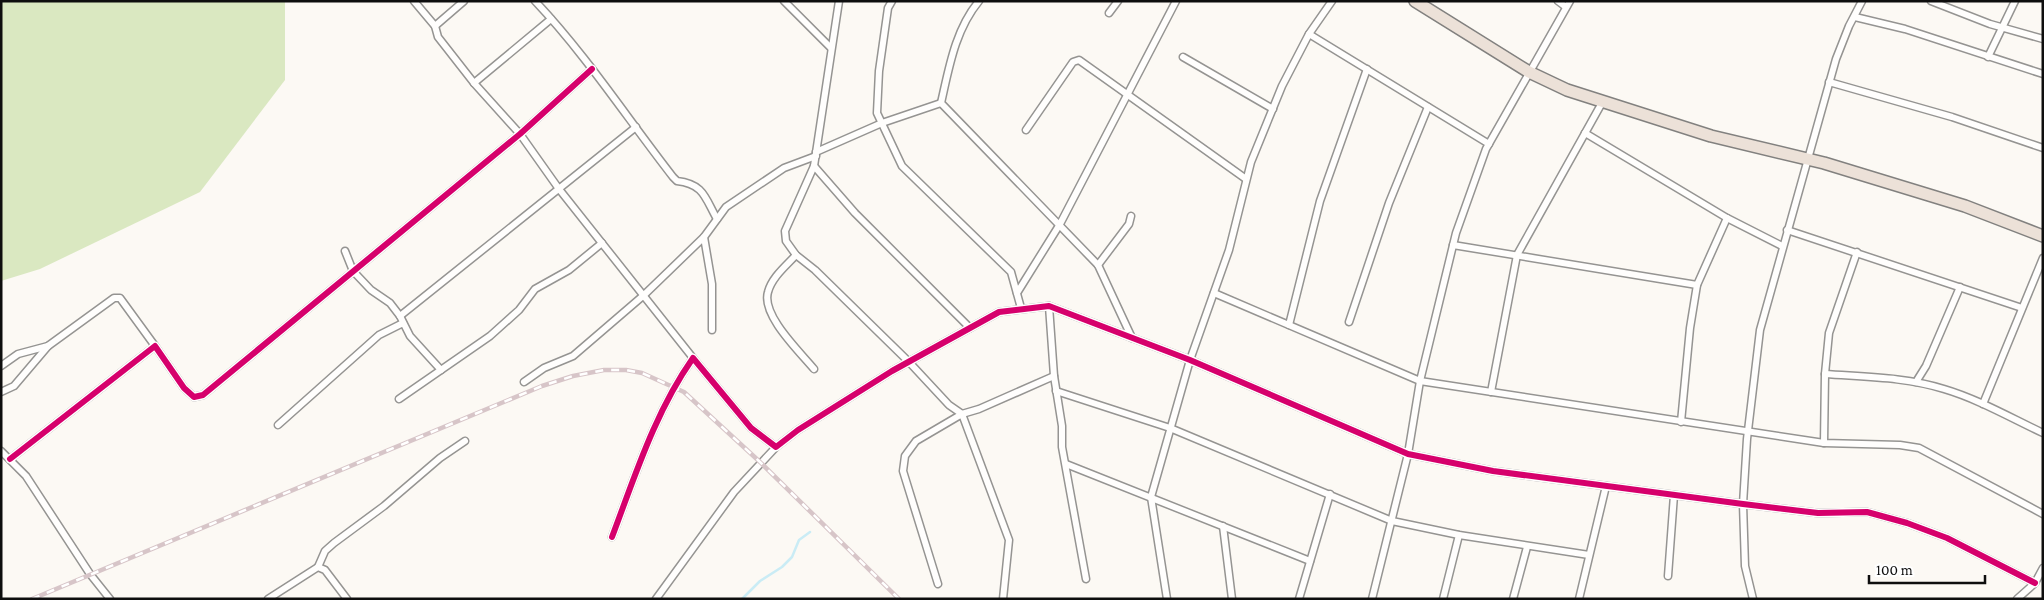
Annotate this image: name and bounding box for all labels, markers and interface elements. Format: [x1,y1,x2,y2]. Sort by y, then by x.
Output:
scale bar [1869,552,1985,584]
text: 100 m [1876,562,1913,578]

